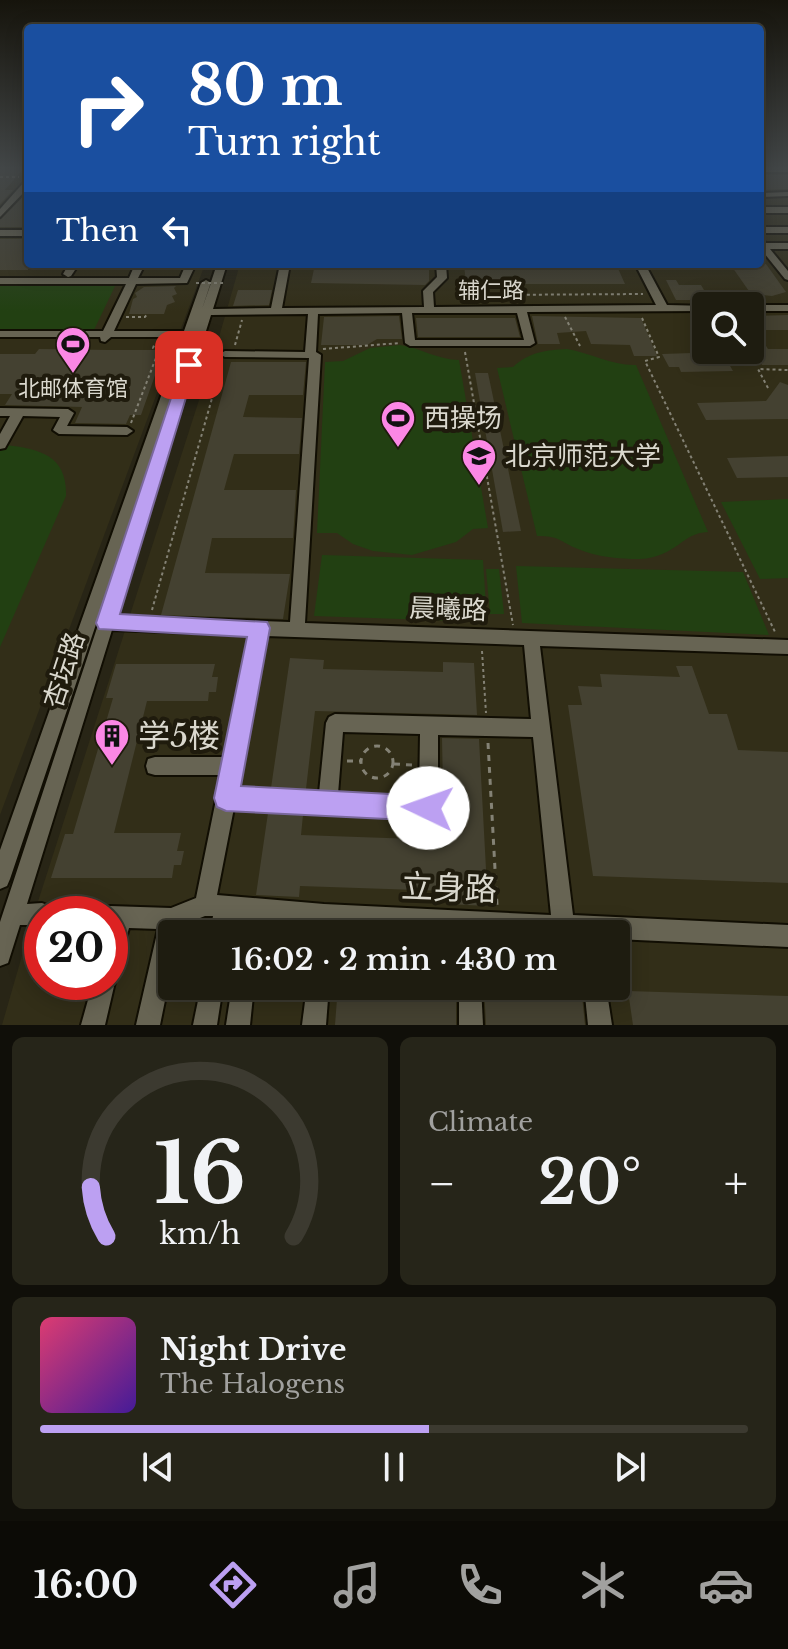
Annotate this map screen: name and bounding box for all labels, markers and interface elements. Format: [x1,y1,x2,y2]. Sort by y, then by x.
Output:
text: 80 m [188,51,343,120]
icon: right [56,56,160,160]
text: Turn right [188,120,381,165]
icon: left [155,208,199,252]
text: Then [56,212,139,249]
street label: 辅仁路 [458,277,524,304]
map controls [692,292,764,364]
button: search [692,292,764,364]
sports icon: 北邮体育馆 [54,325,92,375]
pin [155,331,223,399]
icon: arrive [167,343,211,387]
place label: 北邮体育馆 [18,375,128,402]
sports icon: 西操场 [379,399,417,449]
place label: 西操场 [424,402,502,434]
school or university icon: 北京师范大学 [460,437,498,487]
place label: 北京师范大学 [505,440,661,472]
street label: 晨曦路 [408,592,488,626]
street label: 杏坛路 [37,628,91,712]
place label: 学5楼 [138,716,220,756]
building icon: 学5楼 [93,717,131,767]
position arrow [386,766,470,850]
street label: 立身路 [400,866,498,910]
speed limit sign: 20 [24,896,128,1000]
text: 16:02 · 2 min · 430 m [231,941,557,978]
text: Climate [428,1106,533,1138]
text: 16 [154,1122,246,1225]
text: 20° [538,1146,641,1220]
text: − [428,1156,456,1211]
text: + [724,1156,748,1211]
text: km/h [159,1216,241,1252]
text: Night Drive [160,1331,346,1368]
text: The Halogens [160,1368,345,1400]
icon: previous [136,1445,180,1489]
icon: pause [372,1445,416,1489]
icon: next [608,1445,652,1489]
icon: directions [205,1557,261,1613]
icon: music [329,1557,385,1613]
icon: phone [452,1557,508,1613]
icon: climate [575,1557,631,1613]
icon: car [698,1557,754,1613]
text: 16:00 [34,1563,138,1608]

